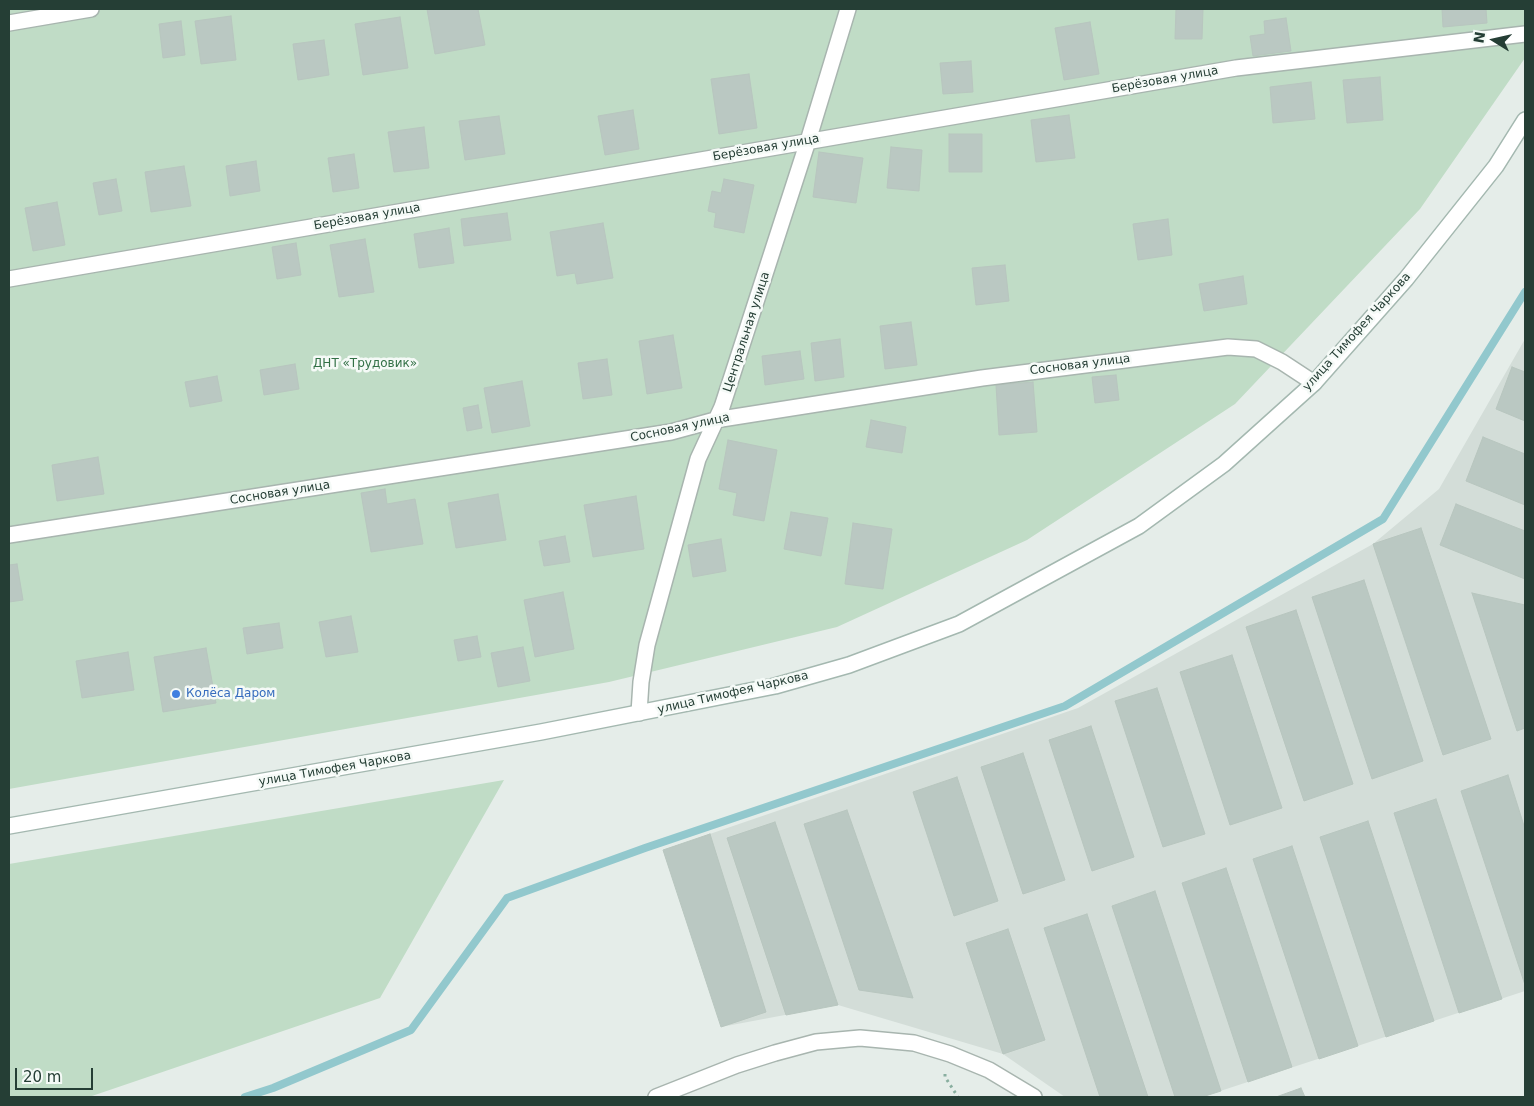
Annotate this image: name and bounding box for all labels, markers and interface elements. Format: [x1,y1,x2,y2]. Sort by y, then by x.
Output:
north arrow [1469,15,1519,65]
text: N [1470,30,1488,45]
street label: Берёзовая улица [1111,64,1219,96]
street label: Берёзовая улица [712,132,820,164]
street label: Берёзовая улица [313,201,421,233]
street label: Центральная улица [721,270,773,394]
street label: улица Тимофея Чаркова [1300,270,1414,394]
street label: Сосновая улица [1029,352,1131,378]
park label: ДНТ «Трудовик» [313,357,417,371]
street label: Сосновая улица [629,410,731,446]
street label: Сосновая улица [229,478,331,508]
street label: улица Тимофея Чаркова [656,669,810,717]
place label: Колёса Даром [186,687,275,701]
marker: Колёса Даром [170,688,182,700]
street label: улица Тимофея Чаркова [258,749,412,789]
scale bar [18,1058,95,1090]
text: 20 m [23,1068,61,1086]

